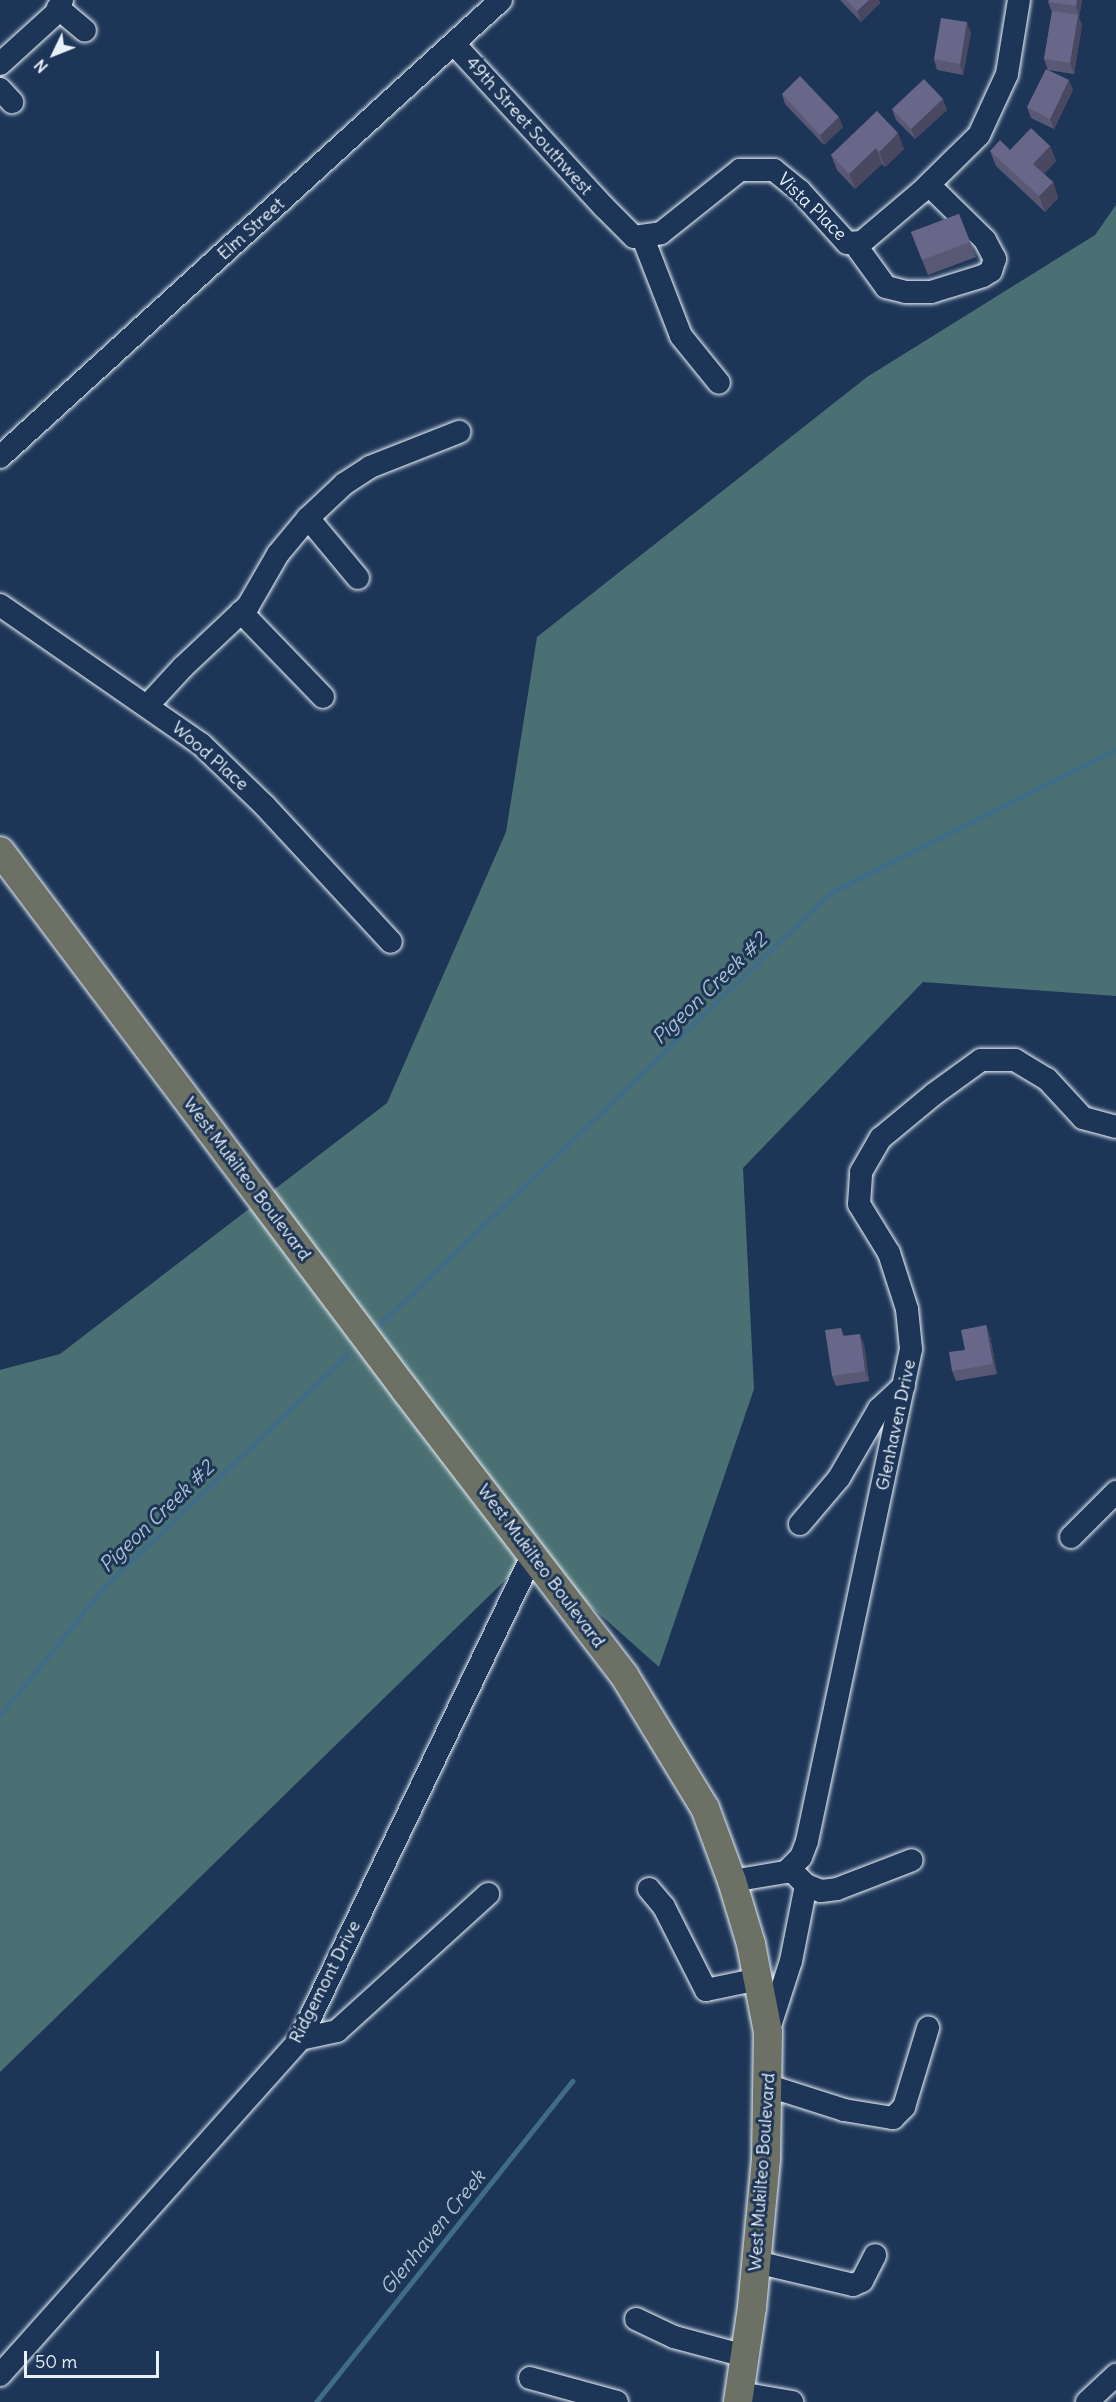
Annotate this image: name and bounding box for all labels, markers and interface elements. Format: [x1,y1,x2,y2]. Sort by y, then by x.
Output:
north arrow [24,24,84,84]
street label: 49th Street Southwest [461,52,597,200]
text: N [30,55,52,77]
street label: Vista Place [773,169,851,245]
street label: Elm Street [213,193,289,265]
street label: Wood Place [167,717,253,795]
water label: Pigeon Creek #2 [647,927,771,1049]
street label: West Mukilteo Boulevard [179,1093,315,1265]
street label: Glenhaven Drive [872,1357,920,1493]
water label: Pigeon Creek #2 [94,1455,218,1577]
street label: West Mukilteo Boulevard [473,1480,609,1652]
street label: Ridgemont Drive [285,1917,365,2047]
street label: West Mukilteo Boulevard [744,2072,780,2272]
water label: Glenhaven Creek [374,2165,490,2299]
scale bar [27,2339,162,2377]
text: 50 m [35,2350,77,2373]

